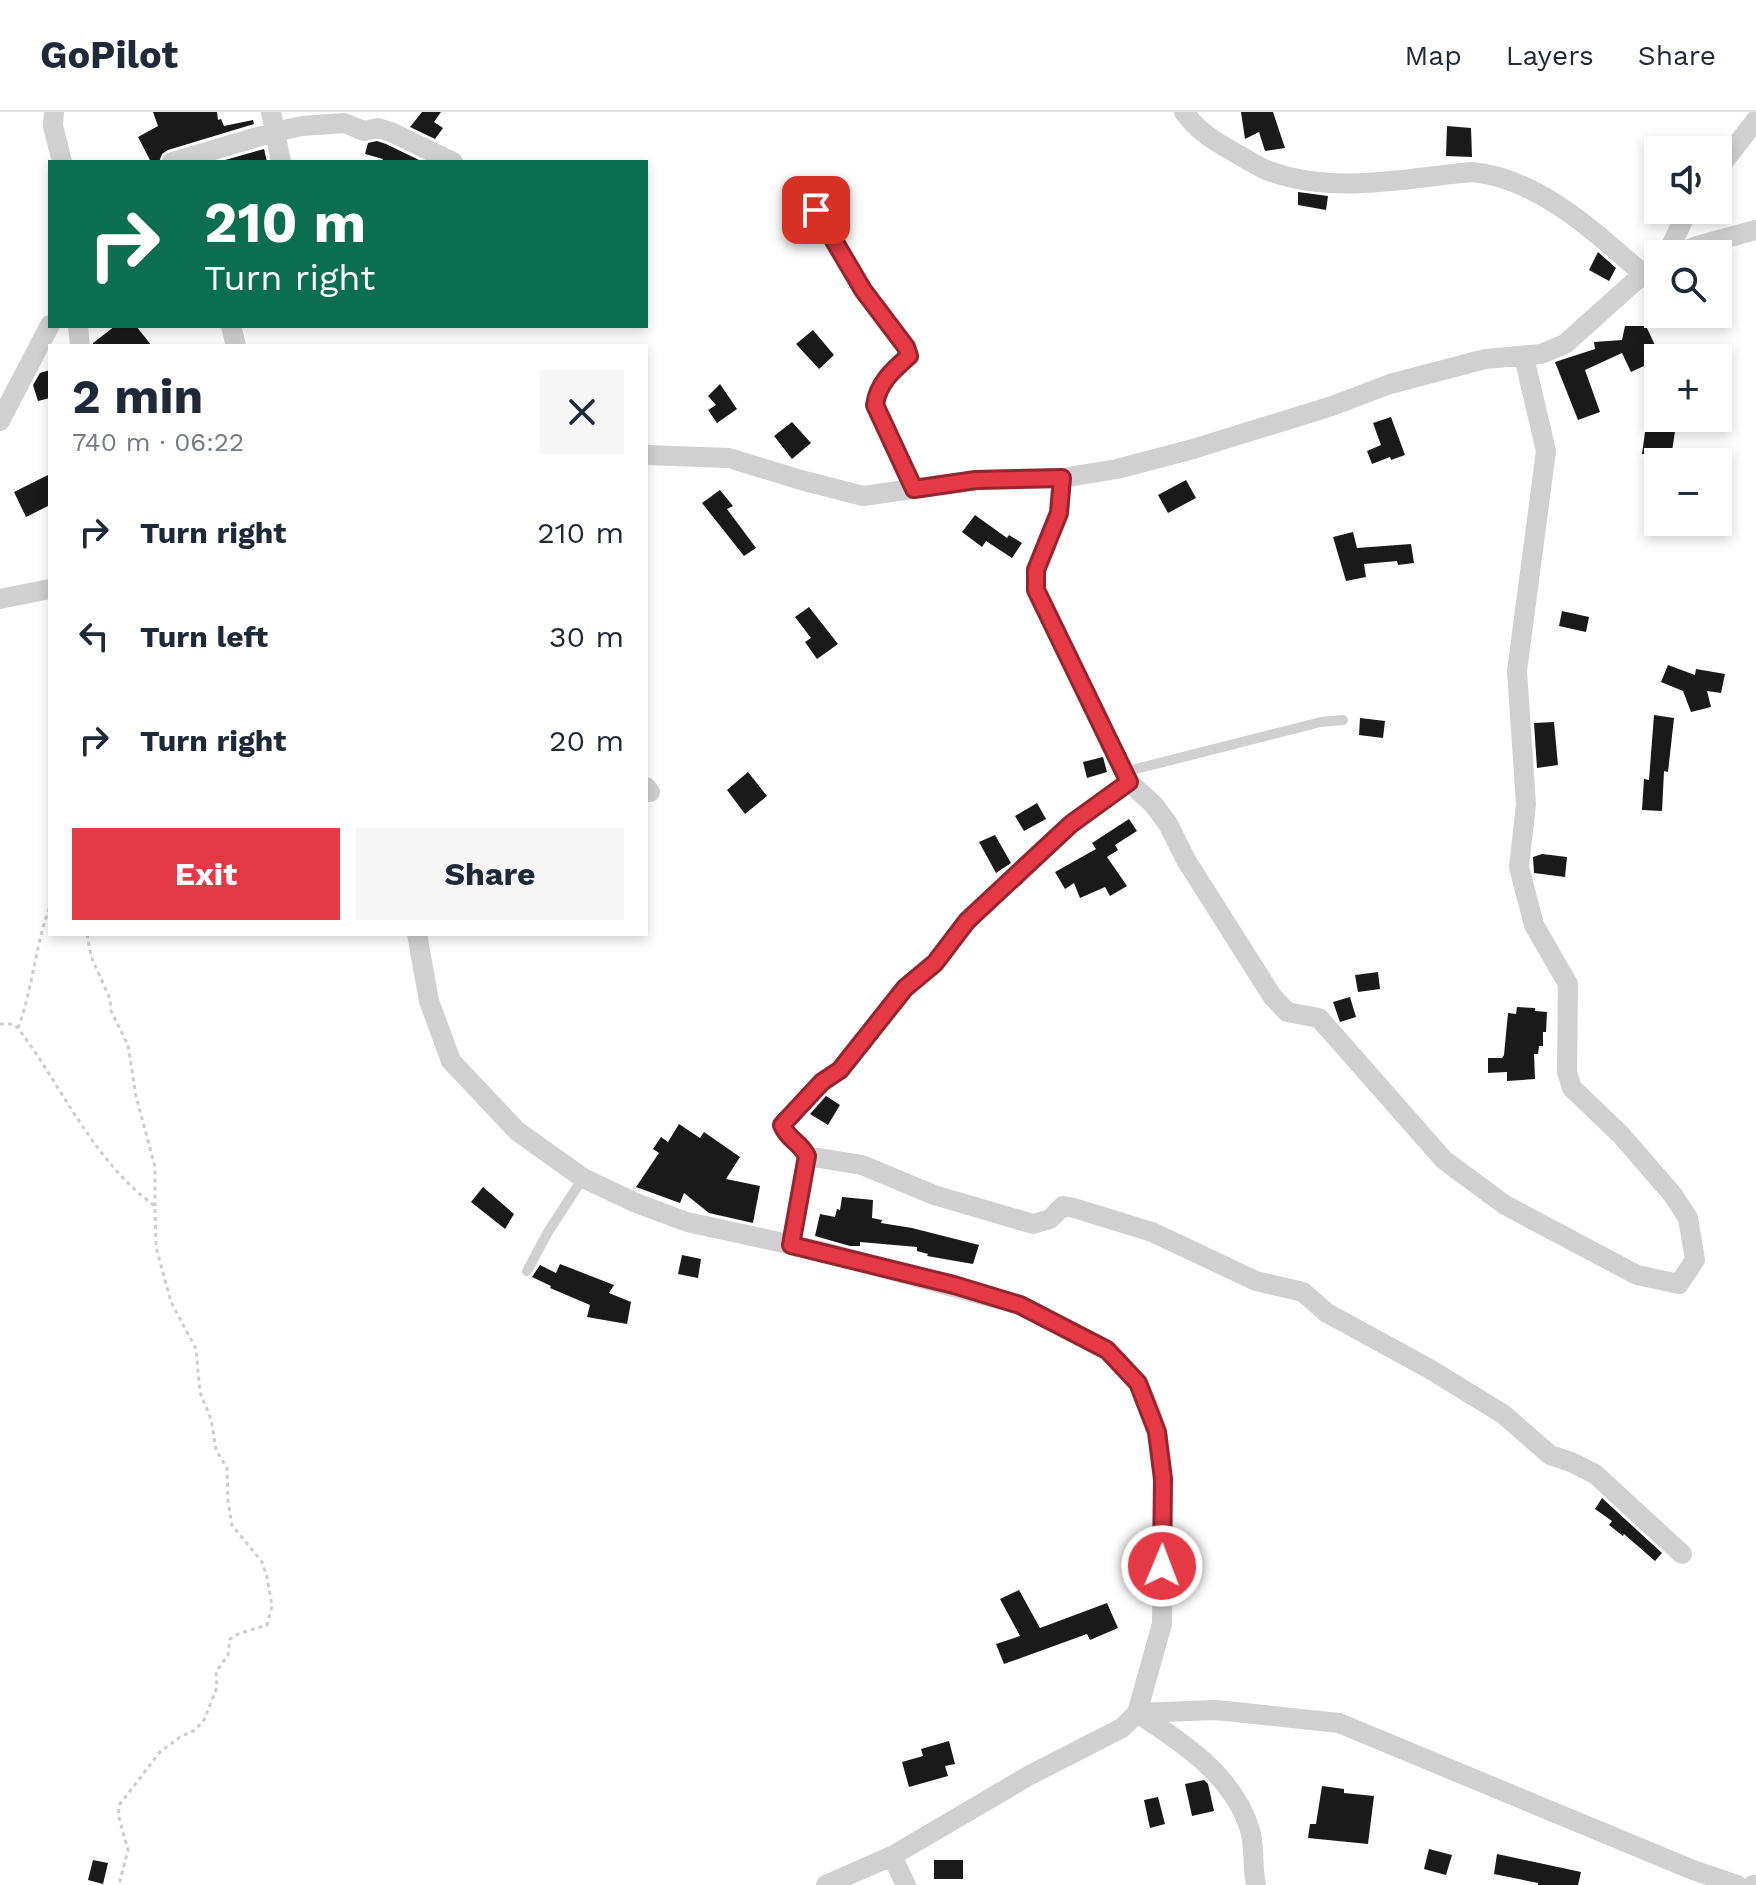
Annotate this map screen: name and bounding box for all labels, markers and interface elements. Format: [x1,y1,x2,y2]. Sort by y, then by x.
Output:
text: GoPilot [40,33,178,77]
text: Map [1405,39,1462,72]
text: Layers [1506,39,1594,72]
text: Share [1638,39,1716,72]
map controls [1644,136,1732,536]
button: sound [1644,136,1732,224]
pin [782,176,850,244]
icon: arrive [794,188,838,232]
text: 210 m [204,190,366,256]
icon: right [72,192,176,296]
button: search [1644,240,1732,328]
text: Turn right [204,257,375,299]
button: + [1644,344,1732,432]
text: 2 min [72,368,203,425]
button: close [540,370,624,454]
text: 740 m · 06:22 [72,427,244,457]
button: − [1644,448,1732,536]
icon: right [72,510,116,554]
text: Turn right [140,515,286,550]
text: 210 m [537,515,624,550]
icon: left [72,614,116,658]
text: Turn left [140,619,268,654]
text: 30 m [549,619,624,654]
icon: right [72,718,116,762]
text: Turn right [140,723,286,758]
text: 20 m [549,723,624,758]
button: Exit [72,828,340,920]
button: Share [356,828,624,920]
position arrow [1120,1524,1204,1608]

